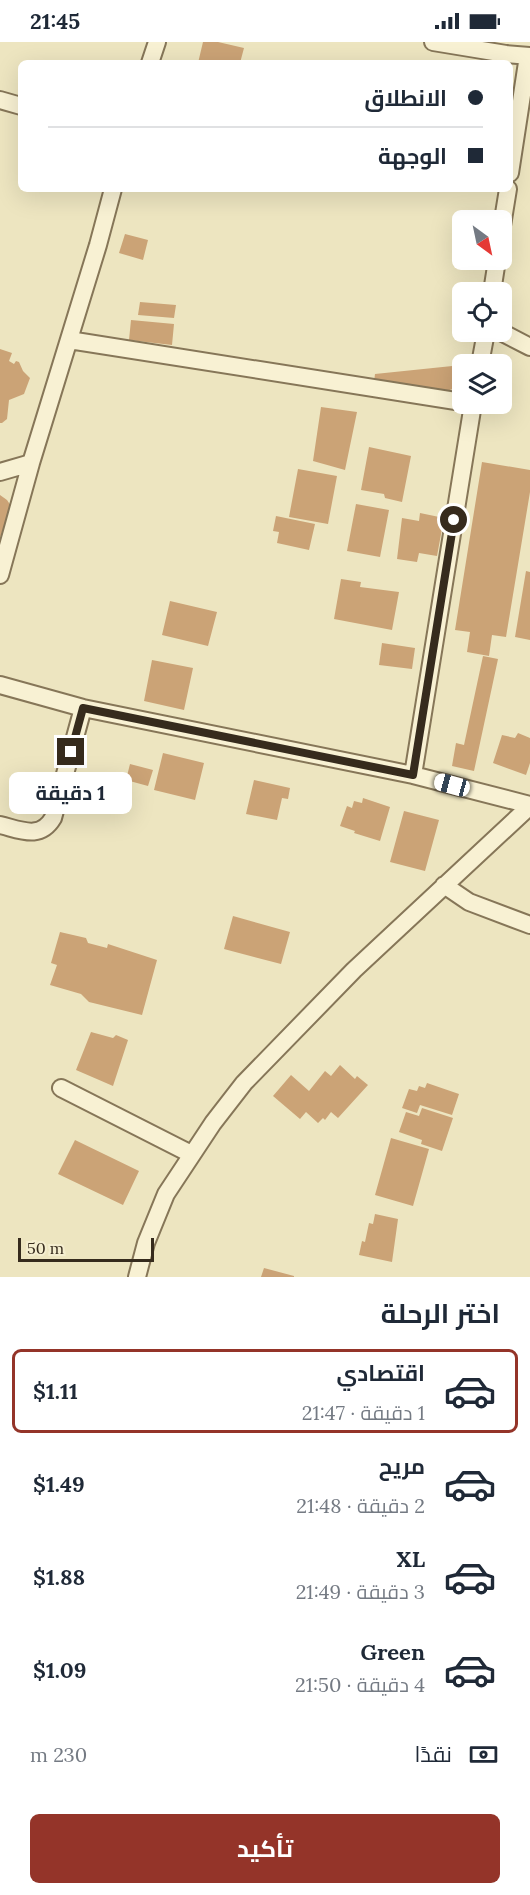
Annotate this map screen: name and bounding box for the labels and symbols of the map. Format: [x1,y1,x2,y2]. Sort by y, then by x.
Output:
north arrow [452,210,512,270]
route start [440,506,467,533]
route end [57,738,84,765]
car [432,772,472,798]
callout: 1 دقيقة [10,773,132,815]
scale bar [18,1235,154,1262]

